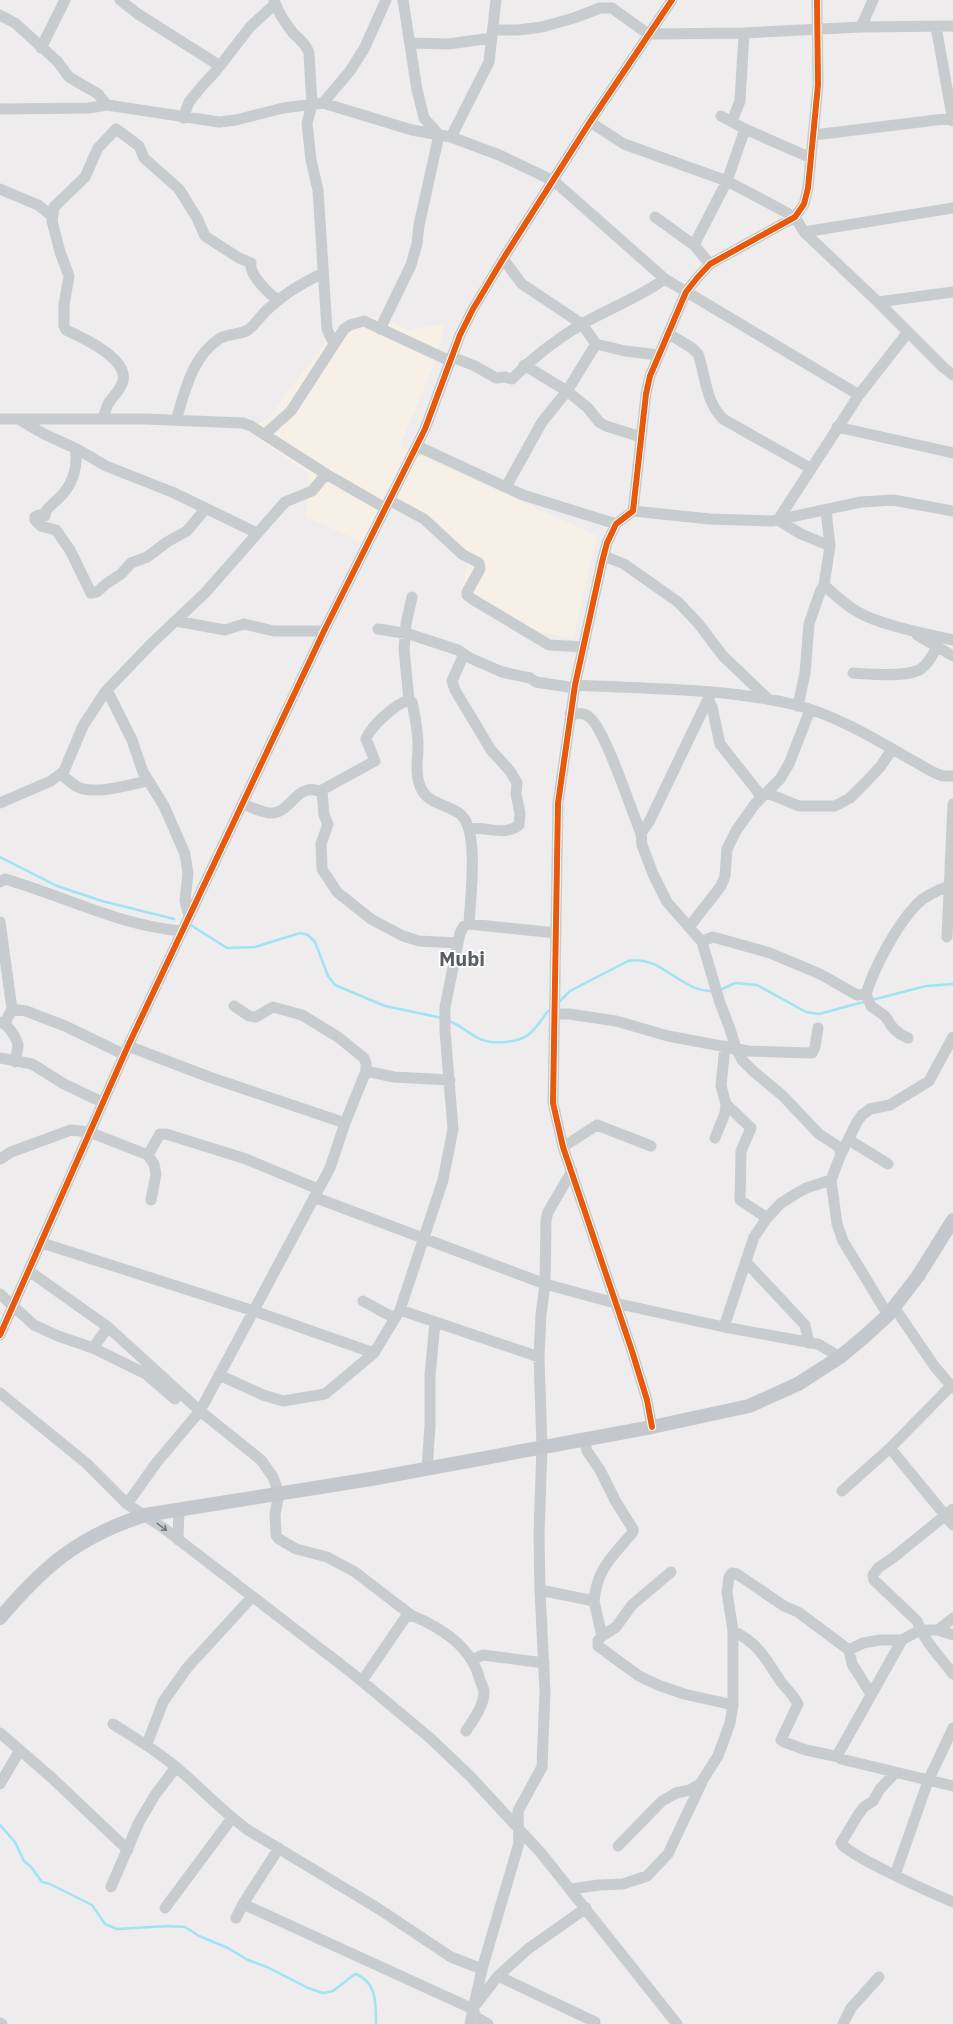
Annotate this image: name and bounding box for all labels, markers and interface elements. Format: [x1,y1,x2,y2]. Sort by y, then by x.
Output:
district label: Mubi [439,945,485,972]
one-way arrow [156,1523,167,1531]

